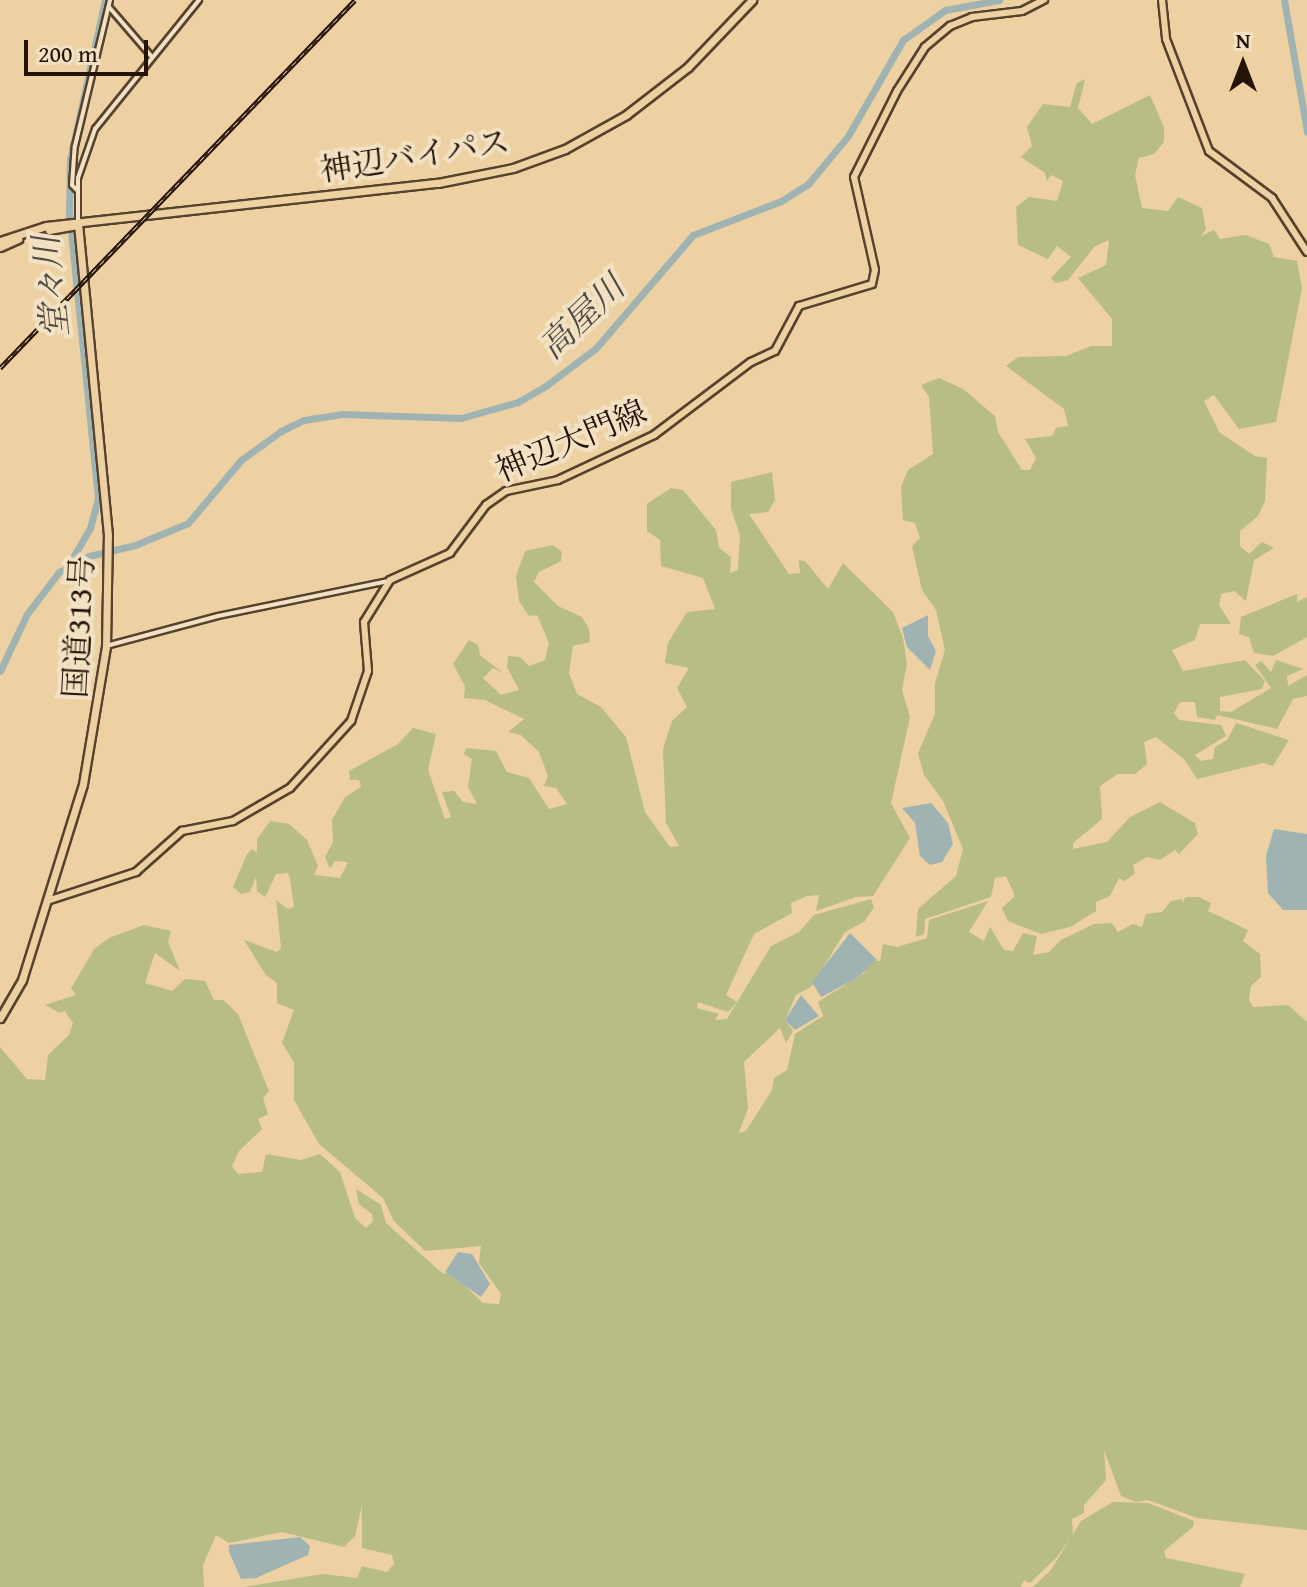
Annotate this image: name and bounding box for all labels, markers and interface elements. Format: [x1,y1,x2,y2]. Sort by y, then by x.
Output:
scale bar [28,24,152,74]
north arrow [1203,24,1283,104]
text: N [1236,24,1250,56]
text: 200 m [38,36,98,71]
street label: 神辺バイパス [317,122,513,190]
water label: 堂々川 [24,234,76,340]
water label: 高屋川 [530,266,632,366]
street label: 神辺大門線 [490,392,652,490]
street label: 国道313号 [56,555,102,699]

